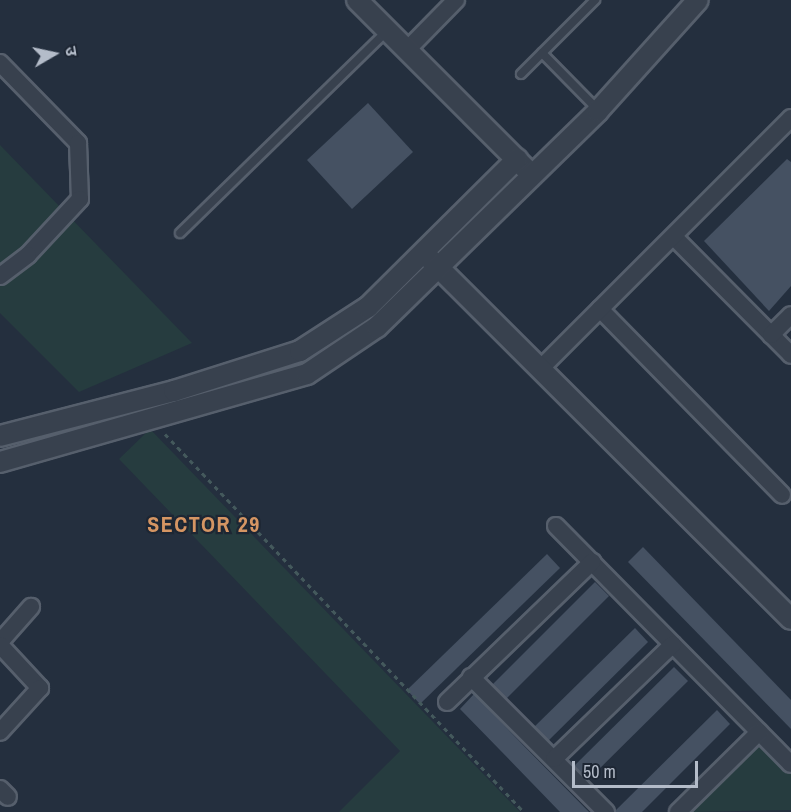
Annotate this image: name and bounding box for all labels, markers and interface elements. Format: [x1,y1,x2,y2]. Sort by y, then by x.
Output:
north arrow [24,24,84,84]
text: उ [60,45,83,58]
district label: SECTOR 29 [147,512,261,538]
scale bar [575,749,701,787]
text: 50 m [583,759,616,784]

